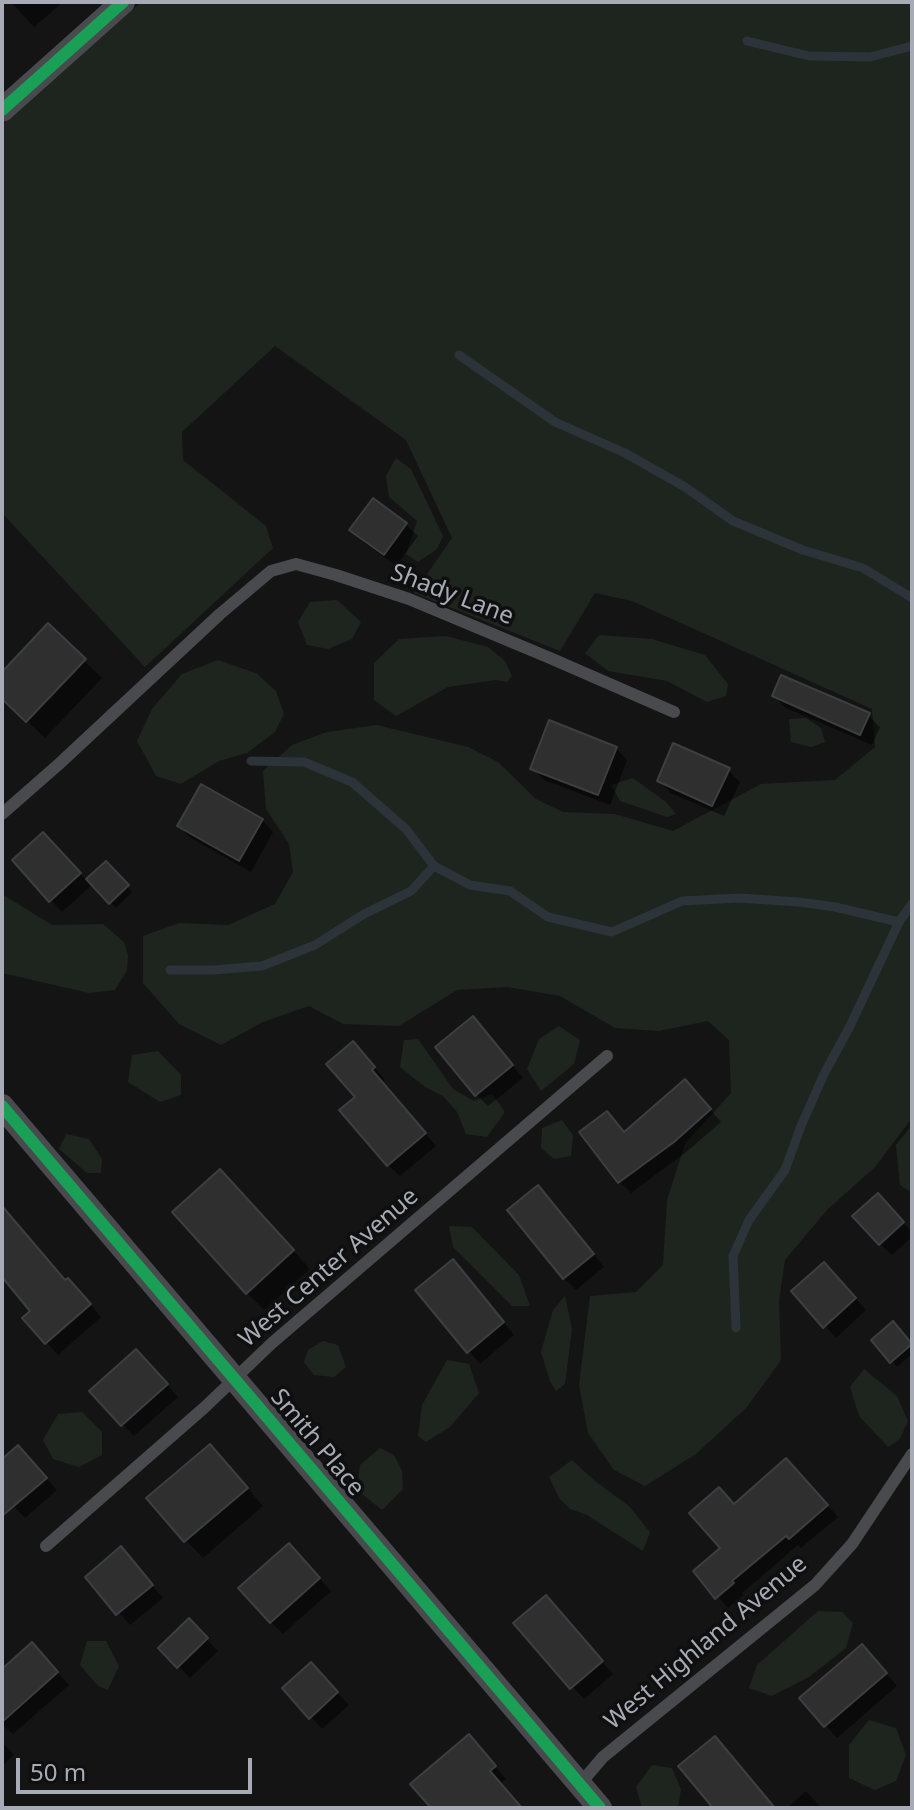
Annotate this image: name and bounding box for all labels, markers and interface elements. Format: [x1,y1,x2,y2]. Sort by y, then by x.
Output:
street label: Shady Lane [387,558,517,632]
street label: West Center Avenue [234,1182,424,1354]
street label: Smith Place [264,1384,370,1502]
street label: West Highland Avenue [599,1550,813,1736]
scale bar [20,1742,256,1792]
text: 50 m [30,1755,86,1788]

